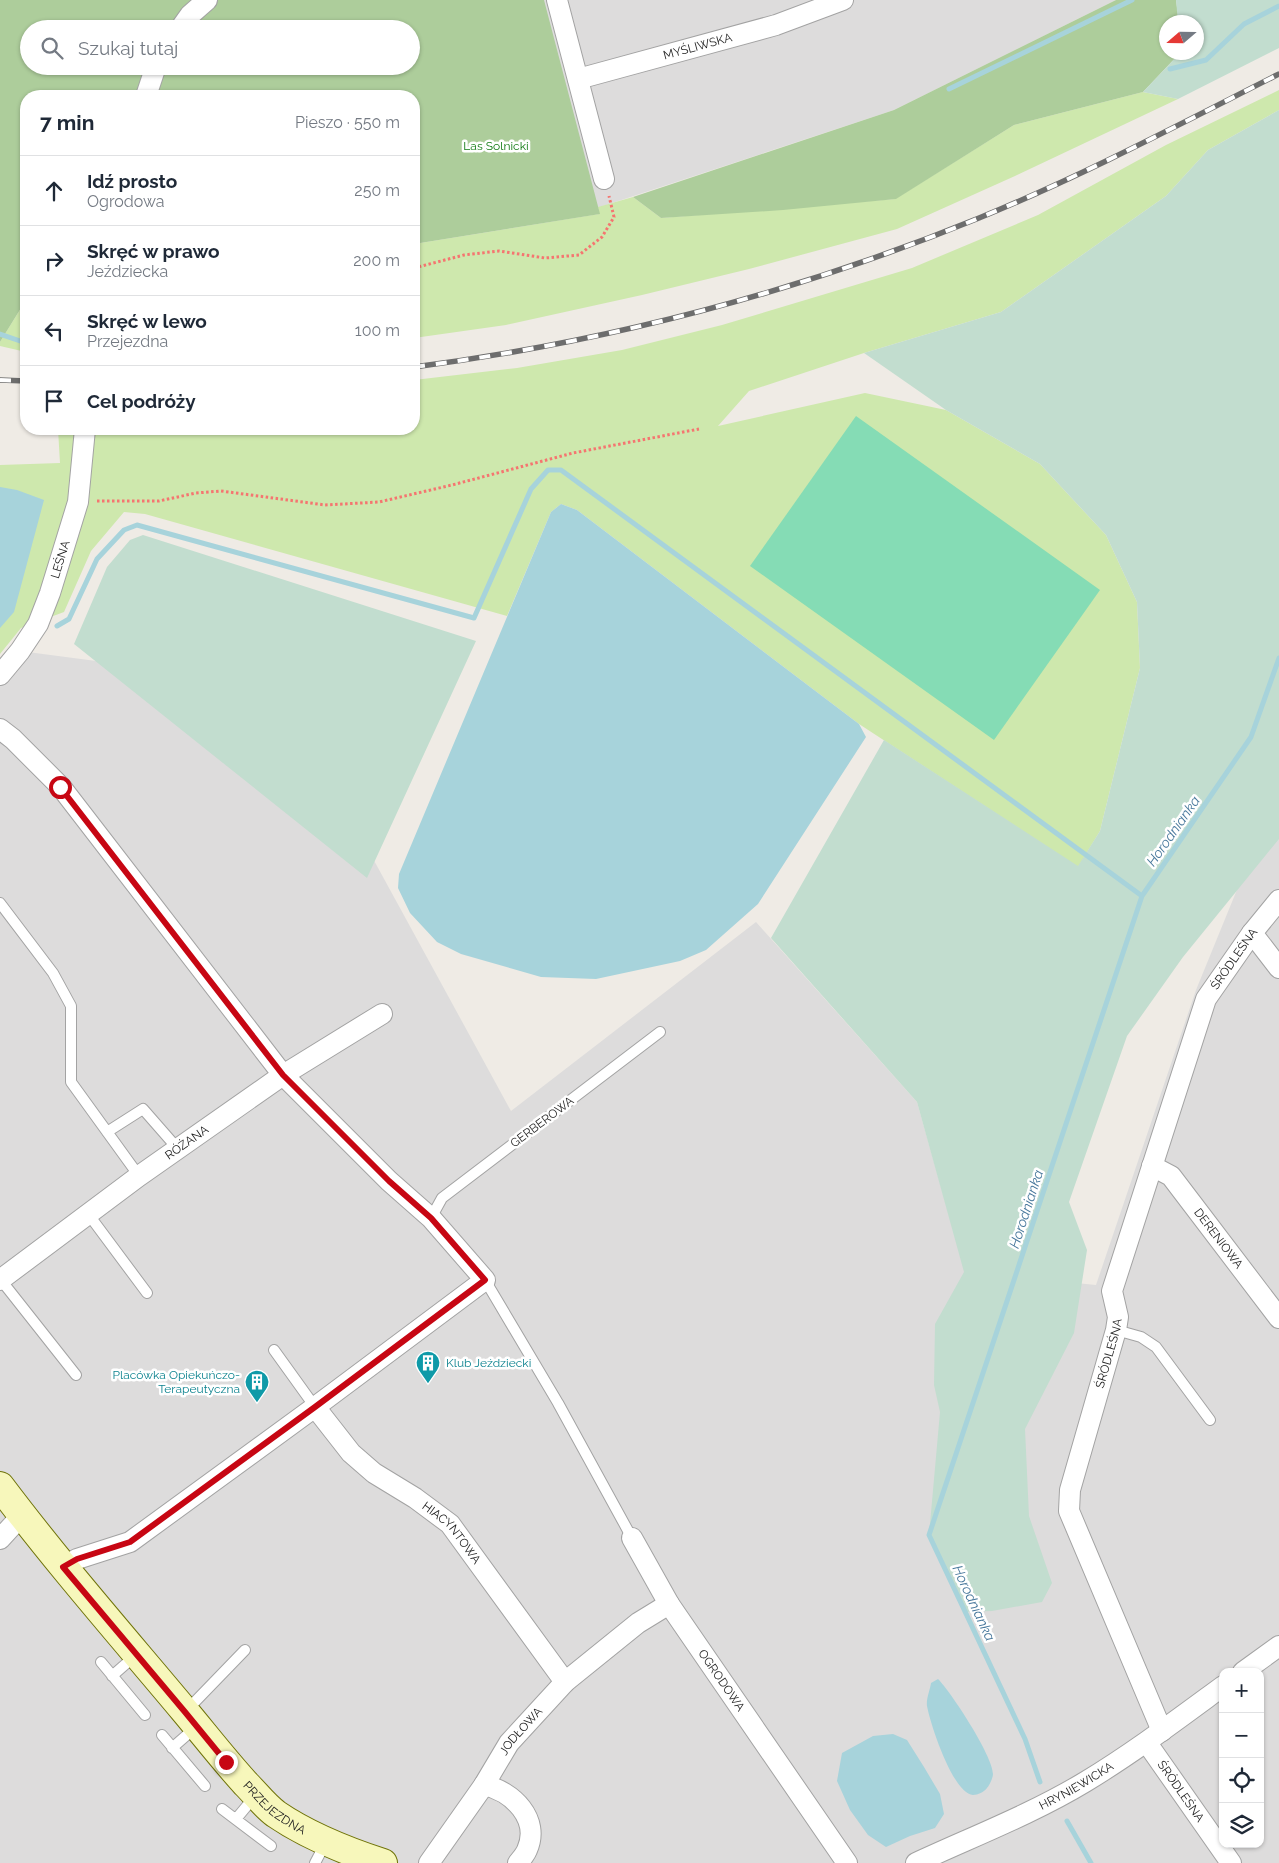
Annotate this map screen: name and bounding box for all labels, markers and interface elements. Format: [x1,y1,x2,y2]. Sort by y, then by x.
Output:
north arrow [1159,15,1204,60]
search box [20,20,420,75]
street label: MYŚLIWSKA [662,30,734,62]
icon: search [38,34,66,62]
text: Szukaj tutaj [78,37,178,59]
text: 7 min [40,110,94,135]
text: Pieszo · 550 m [295,113,400,132]
park label: Las Solnicki [463,139,529,153]
text: Idź prosto [87,170,177,192]
icon: ahead [40,177,68,205]
text: 250 m [354,181,400,200]
text: Ogrodowa [87,192,164,211]
text: Skręć w prawo [87,240,220,262]
icon: right [40,247,68,275]
text: 200 m [353,251,400,270]
text: Jeździecka [87,262,168,281]
text: Skręć w lewo [87,310,207,332]
icon: left [40,317,68,345]
text: 100 m [355,321,400,340]
text: Przejezdna [87,332,168,351]
icon: arrive [40,387,68,415]
text: Cel podróży [87,390,196,412]
street label: LEŚNA [48,539,73,580]
route start [49,776,72,799]
water label: Horodnianka [1143,793,1203,869]
street label: ŚRÓDLEŚNA [1208,925,1260,992]
street label: GERBEROWA [508,1094,576,1150]
street label: RÓŻANA [162,1122,211,1162]
water label: Horodnianka [1006,1168,1046,1250]
street label: DERENIOWA [1191,1206,1246,1271]
street label: ŚRÓDLEŚNA [1093,1318,1125,1390]
building icon: Klub Jeździecki [415,1350,441,1384]
place label: Klub Jeździecki [446,1356,531,1370]
place label: Placówka Opiekuńczo- Terapeutyczna [113,1368,240,1396]
building icon: Placówka Opiekuńczo- Terapeutyczna [244,1369,270,1403]
street label: HIACYNTOWA [420,1499,484,1567]
water label: Horodnianka [950,1563,998,1643]
street label: OGRODOWA [695,1647,748,1714]
map controls [1219,1668,1264,1848]
button: + [1219,1668,1264,1713]
street label: JODŁOWA [497,1704,545,1757]
button: − [1219,1713,1264,1758]
route end [215,1751,238,1774]
street label: ŚRÓDLEŚNA [1155,1758,1207,1825]
button: locate [1219,1758,1264,1803]
street label: HRYNIEWICKA [1037,1759,1116,1813]
street label: PRZEJEZDNA [240,1778,308,1837]
button: layers [1219,1803,1264,1848]

